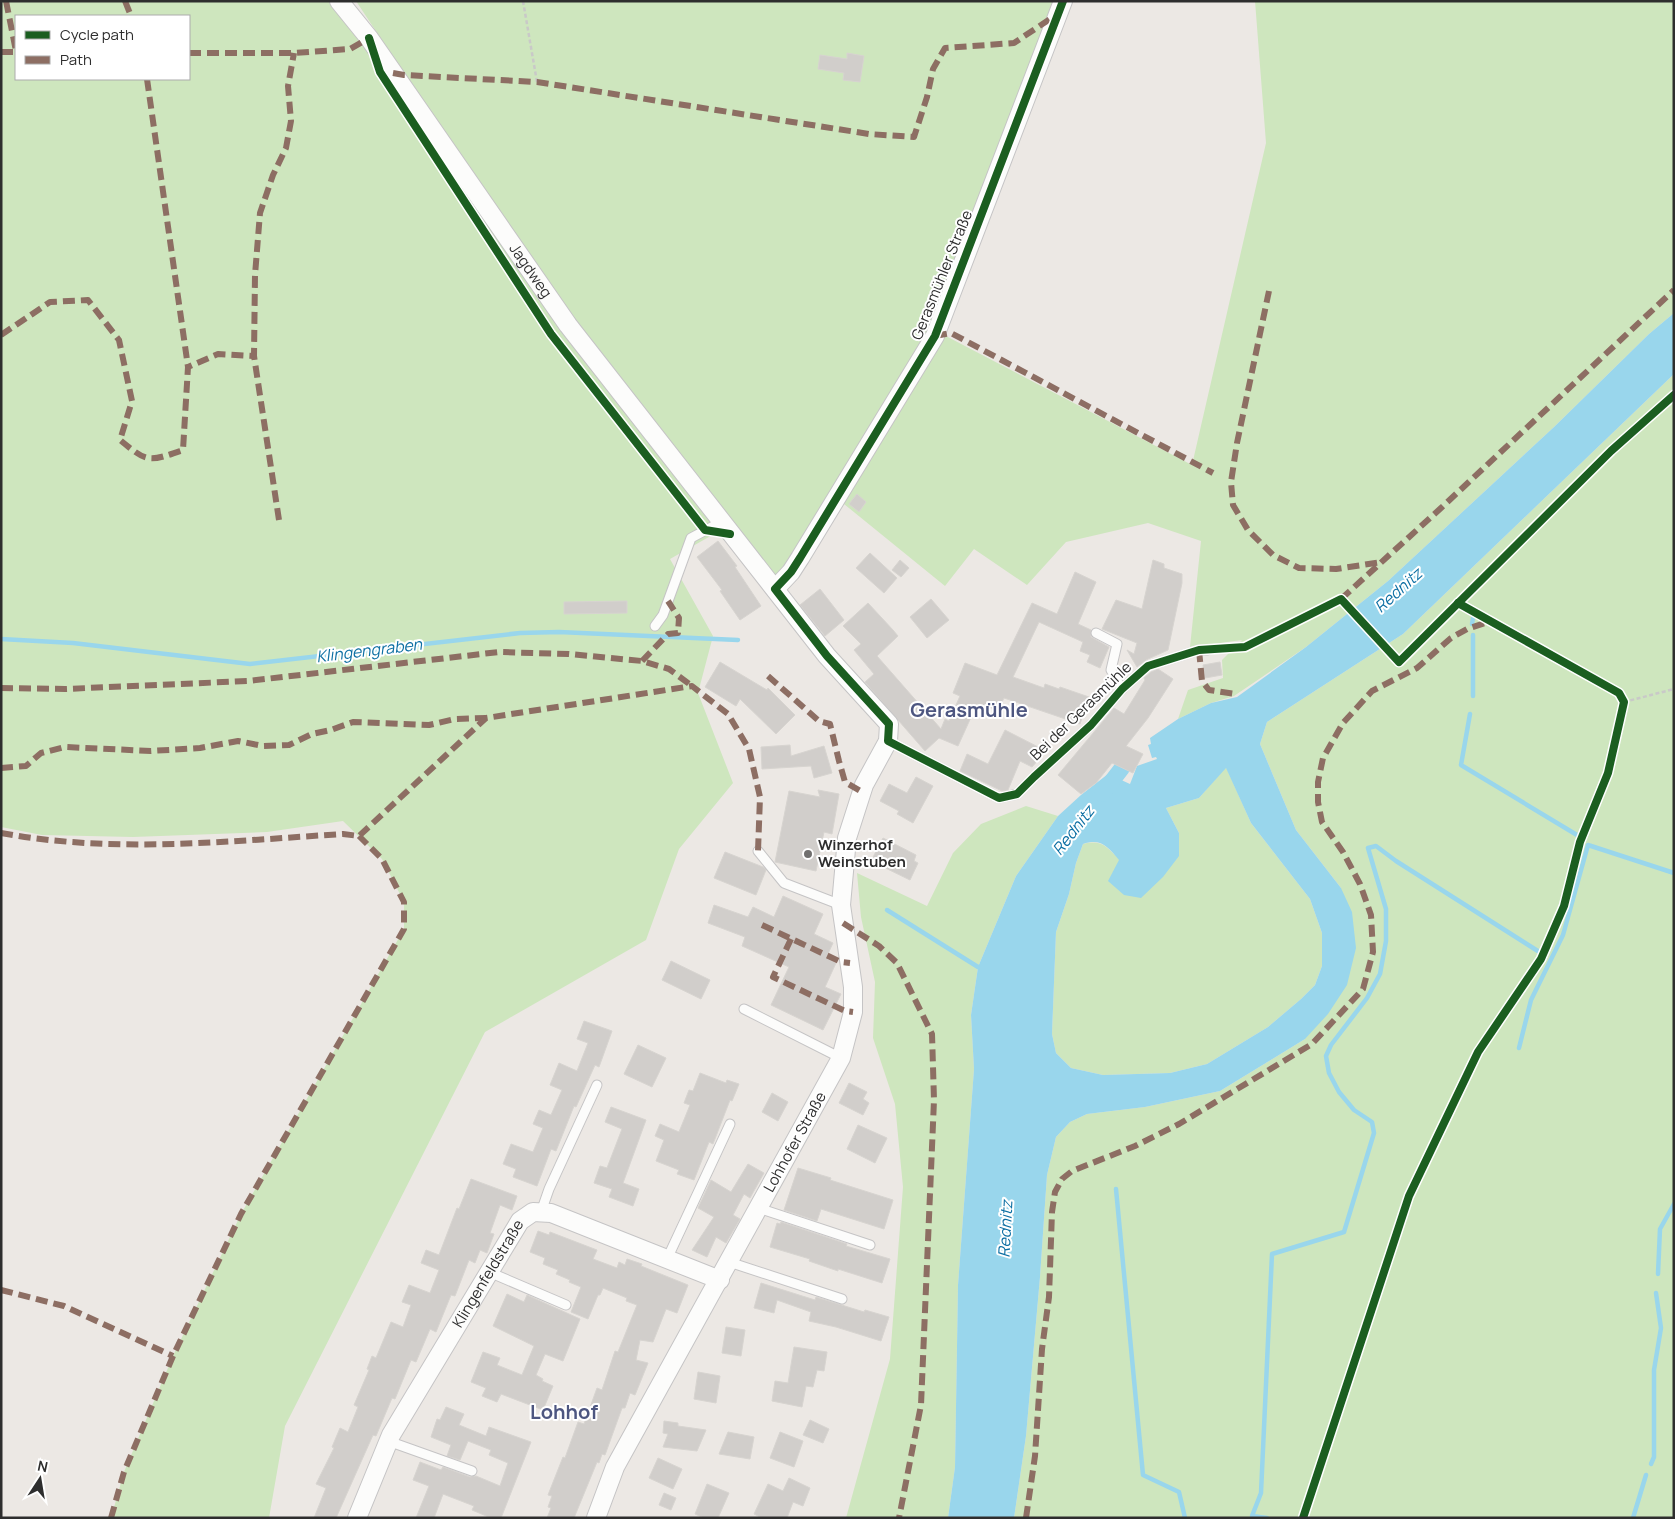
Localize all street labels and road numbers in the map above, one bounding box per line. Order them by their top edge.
street label: Gerasmühler Straße [906,207,977,343]
street label: Jagdweg [505,239,557,302]
street label: Bei der Gerasmühle [1025,656,1136,765]
street label: Lohhofer Straße [758,1088,831,1196]
street label: Klingenfeldstraße [447,1215,529,1331]

